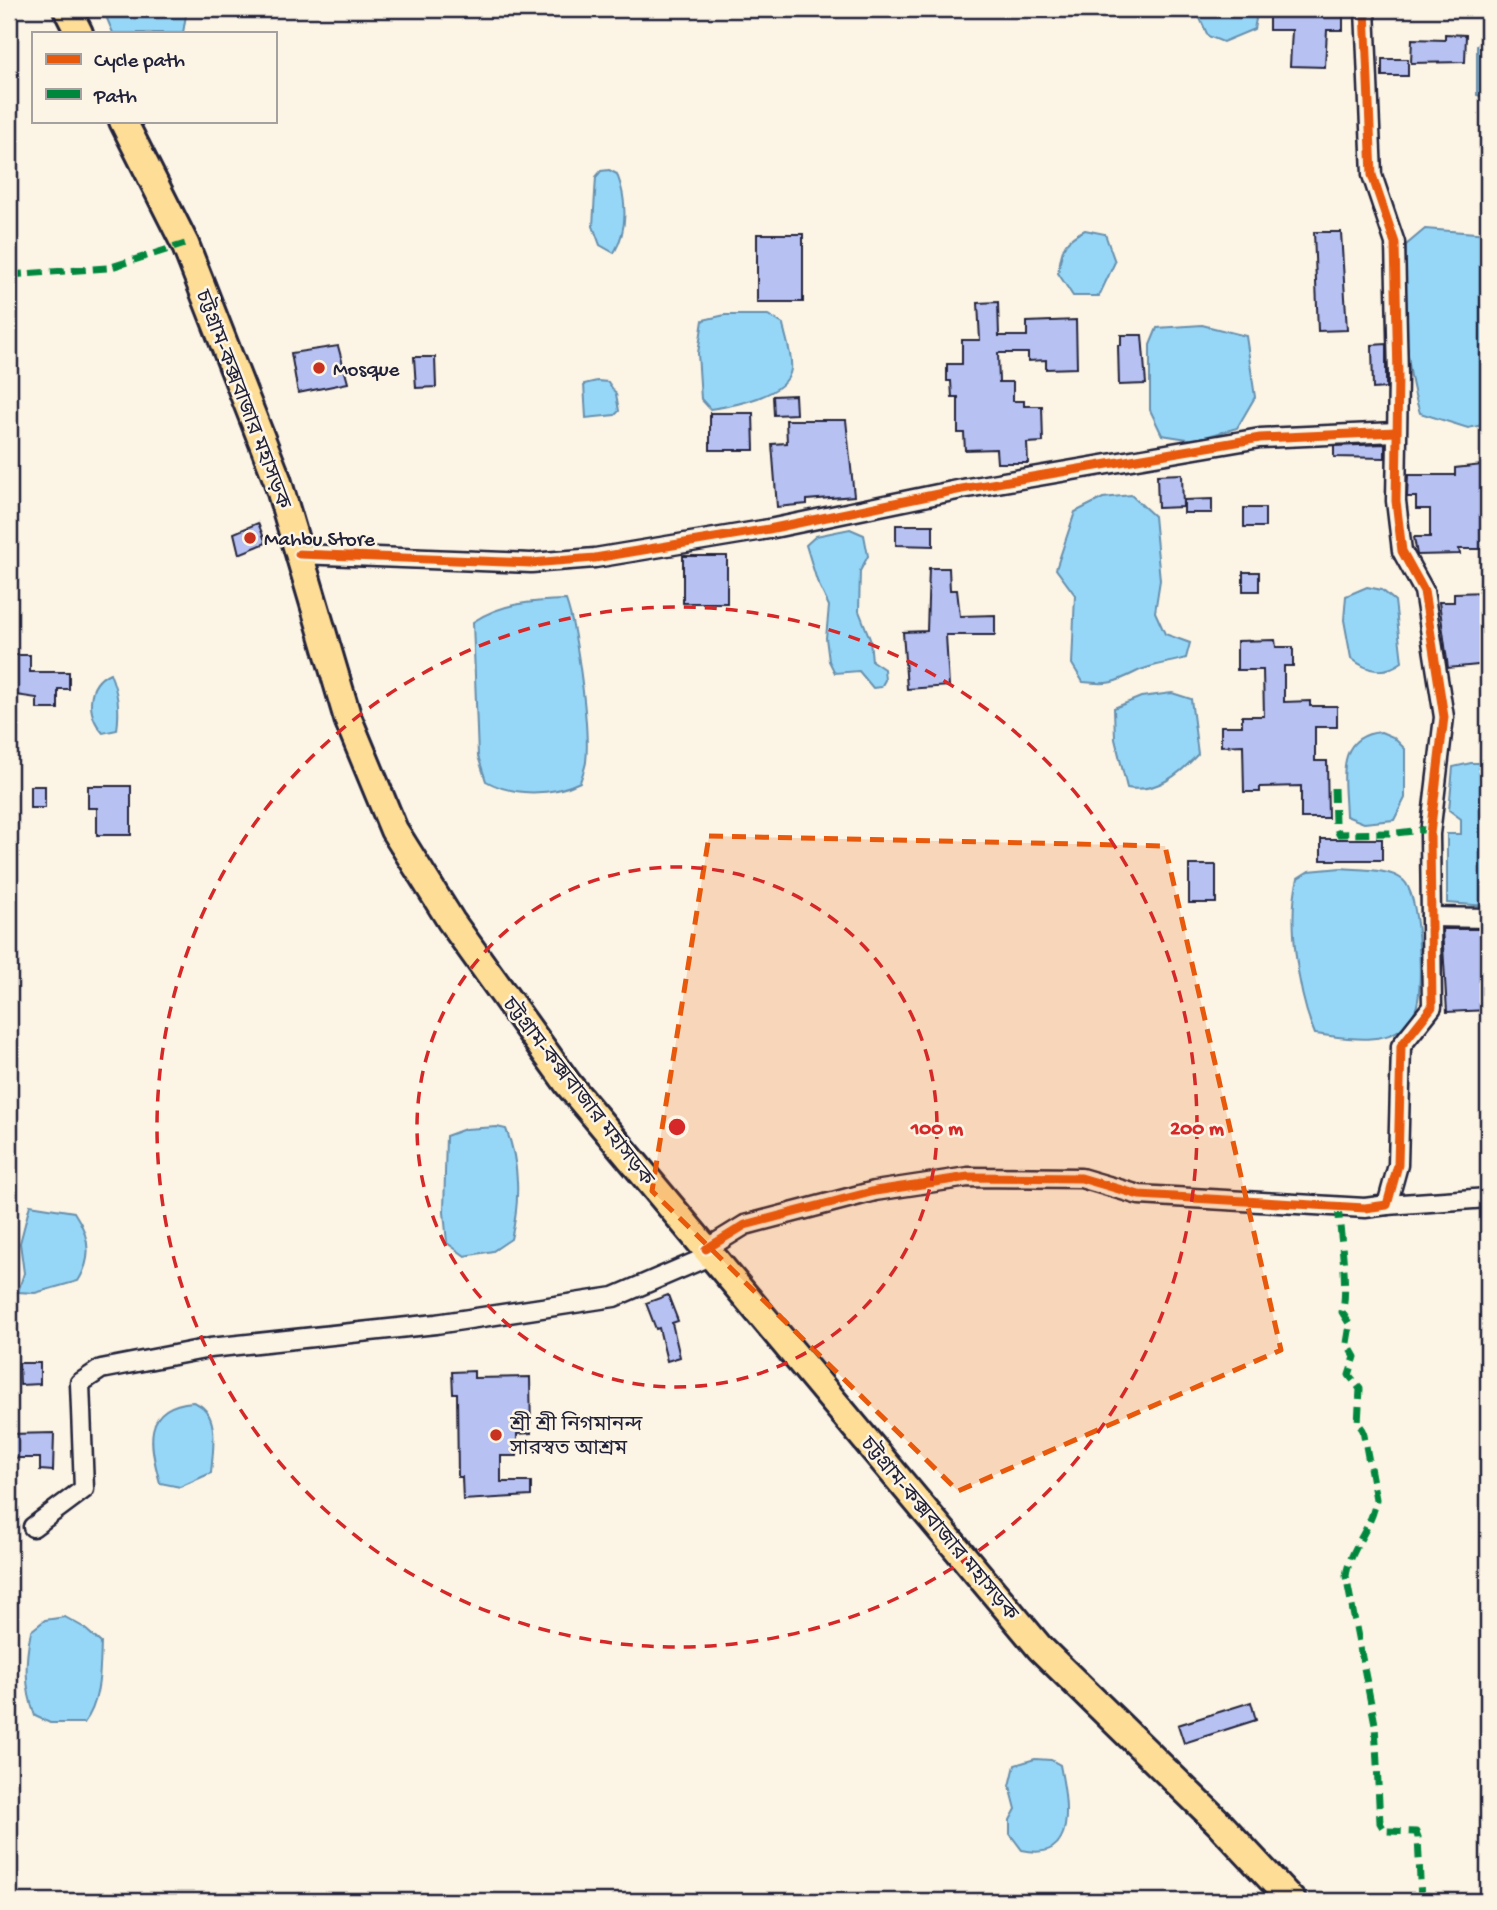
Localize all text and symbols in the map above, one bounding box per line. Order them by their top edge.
legend [32,32,276,122]
text: Cycle path [94,50,185,75]
text: Path [93,86,137,111]
street label: চট্টগ্রাম-কক্সবাজার মহাসড়ক [187,285,297,514]
place label: Mosque [333,359,401,384]
marker: Mosque [311,360,327,376]
place label: Mahbu Store [264,529,376,554]
marker: Mahbu Store [242,530,258,546]
street label: চট্টগ্রাম-কক্সবাজার মহাসড়ক [494,991,661,1193]
centre of rings [665,1115,689,1139]
text: 100 m [910,1118,963,1143]
text: 200 m [1170,1118,1224,1143]
place label: শ্রী শ্রী নিগমানন্দ সারস্বত আশ্রম [509,1411,643,1463]
marker: শ্রী শ্রী নিগমানন্দ সারস্বত আশ্রম [488,1427,504,1443]
street label: চট্টগ্রাম-কক্সবাজার মহাসড়ক [852,1431,1025,1628]

